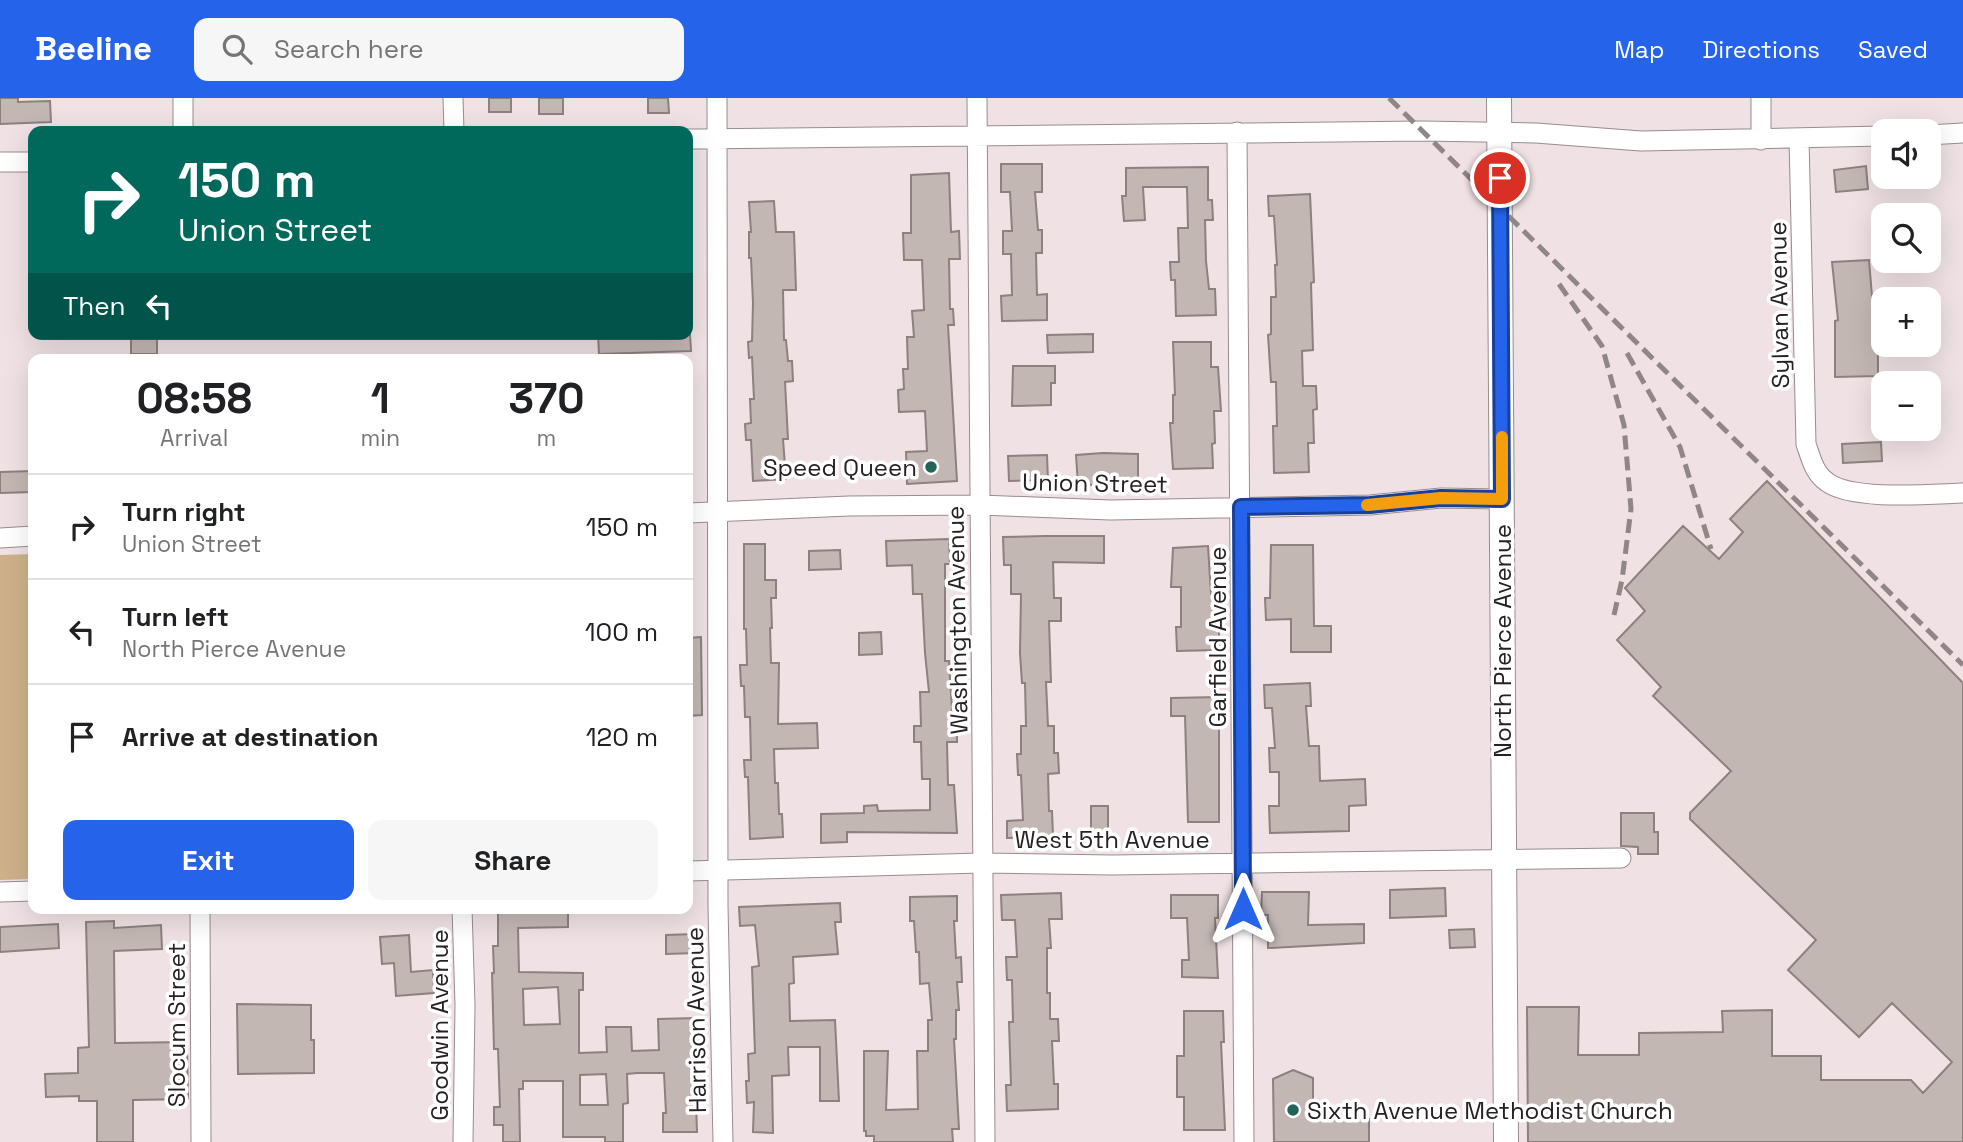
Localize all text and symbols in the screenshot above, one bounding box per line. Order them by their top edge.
search box [194,18,684,81]
text: Beeline [35,28,152,70]
icon: search [218,30,256,68]
text: Search here [274,32,424,66]
text: Map [1614,34,1664,65]
text: Directions [1702,34,1820,65]
text: Saved [1858,34,1928,65]
map controls [1871,119,1941,441]
button: sound [1871,119,1941,189]
pin [1470,148,1530,208]
text: 150 m [178,149,316,211]
icon: right [63,154,154,245]
icon: arrive [1481,159,1519,197]
button: search [1871,203,1941,273]
text: Union Street [178,210,372,250]
street label: Sylvan Avenue [1762,221,1796,389]
icon: left [140,287,178,325]
button: + [1871,287,1941,357]
text: Then [63,289,126,323]
button: − [1871,371,1941,441]
text: 08:58 [137,372,252,425]
text: 1 [371,372,390,425]
text: 370 [509,372,584,425]
text: Arrival [160,423,228,453]
text: min [360,423,400,453]
text: m [537,423,556,453]
place label: Speed Queen [763,452,917,483]
marker: Speed Queen [923,459,939,475]
street label: Union Street [1022,466,1168,500]
text: Turn right [122,495,246,529]
street label: Washington Avenue [940,505,974,735]
icon: right [63,508,101,546]
text: 150 m [586,510,658,544]
street label: North Pierce Avenue [1487,524,1518,758]
text: Union Street [122,529,262,559]
street label: Garfield Avenue [1202,547,1233,727]
text: Turn left [122,600,229,634]
icon: left [63,613,101,651]
text: 100 m [585,615,658,649]
text: North Pierce Avenue [122,634,346,664]
icon: arrive [63,718,101,756]
text: Arrive at destination [122,720,379,754]
text: 120 m [586,720,658,754]
button: Exit [63,820,354,900]
button: Share [368,820,658,900]
street label: West 5th Avenue [1014,824,1210,855]
position arrow [1206,872,1280,946]
street label: Harrison Avenue [679,927,713,1113]
street label: Goodwin Avenue [424,929,455,1121]
street label: Slocum Street [161,943,192,1107]
place label: Sixth Avenue Methodist Church [1307,1095,1673,1126]
marker: Sixth Avenue Methodist Church [1285,1102,1301,1118]

